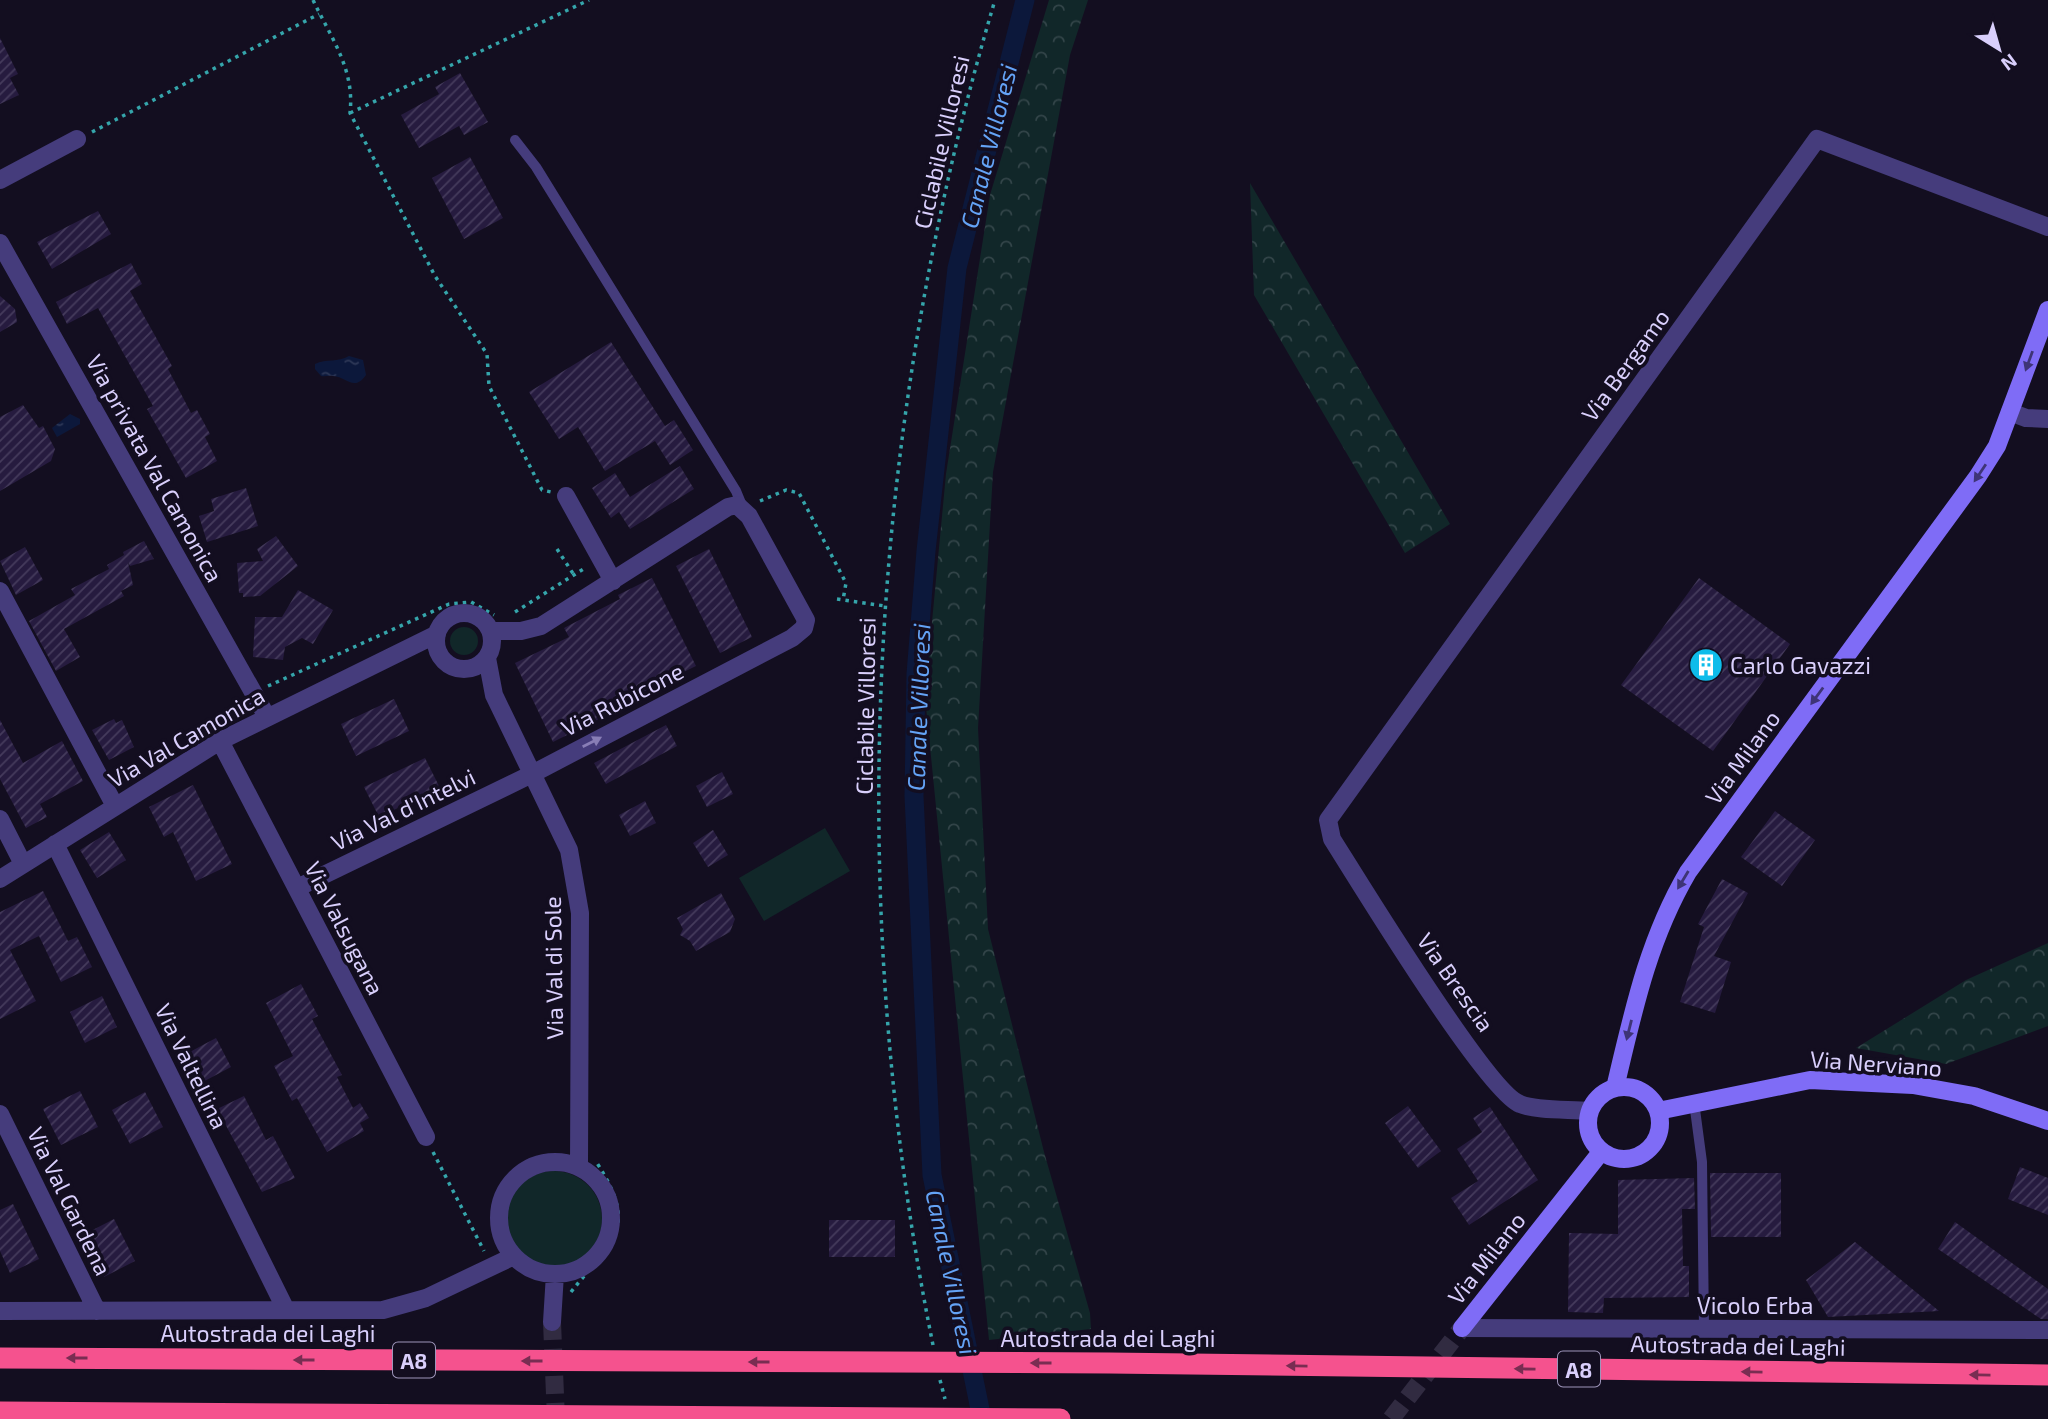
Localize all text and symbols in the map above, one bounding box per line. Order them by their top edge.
north arrow [1964,14,2034,84]
text: N [1997,50,2022,76]
street label: Ciclabile Villoresi [907,53,975,231]
water label: Canale Villoresi [954,61,1022,231]
street label: Via Bergamo [1575,303,1675,427]
street label: Via privata Val Camonica [81,349,229,587]
one-way arrow [2024,351,2035,372]
one-way arrow [1973,464,1987,482]
street label: Ciclabile Villoresi [849,617,881,795]
water label: Canale Villoresi [901,623,935,791]
building icon: Carlo Gavazzi [1687,646,1725,684]
place label: Carlo Gavazzi [1730,651,1871,679]
street label: Via Rubicone [556,656,688,742]
street label: Via Val Camonica [103,681,269,793]
one-way arrow [1810,687,1824,705]
street label: Via Milano [1699,705,1785,809]
one-way arrow [582,736,602,748]
street label: Via Val d'Intelvi [326,762,480,856]
street label: Via Valsugana [299,857,391,999]
one-way arrow [1677,871,1690,890]
street label: Via Val di Sole [538,896,568,1040]
street label: Via Brescia [1412,927,1500,1037]
street label: Via Valtellina [150,999,234,1133]
one-way arrow [1623,1019,1634,1041]
street label: Via Nerviano [1809,1044,1943,1082]
street label: Via Val Gardena [22,1122,118,1280]
water label: Canale Villoresi [920,1187,984,1357]
street label: Via Milano [1441,1206,1531,1310]
street label: Vicolo Erba [1697,1291,1813,1319]
street label: Autostrada dei Laghi [160,1319,376,1347]
street label: Autostrada dei Laghi [1000,1324,1216,1352]
street label: Autostrada dei Laghi [1630,1329,1846,1361]
road number: A8 [393,1342,435,1378]
road number: A8 [1558,1352,1600,1386]
one-way arrow [65,1353,87,1364]
one-way arrow [293,1354,315,1366]
one-way arrow [520,1355,542,1367]
one-way arrow [748,1356,770,1368]
one-way arrow [1030,1357,1052,1369]
one-way arrow [1286,1360,1308,1372]
one-way arrow [1514,1363,1536,1374]
one-way arrow [1741,1366,1763,1377]
one-way arrow [1969,1369,1991,1380]

